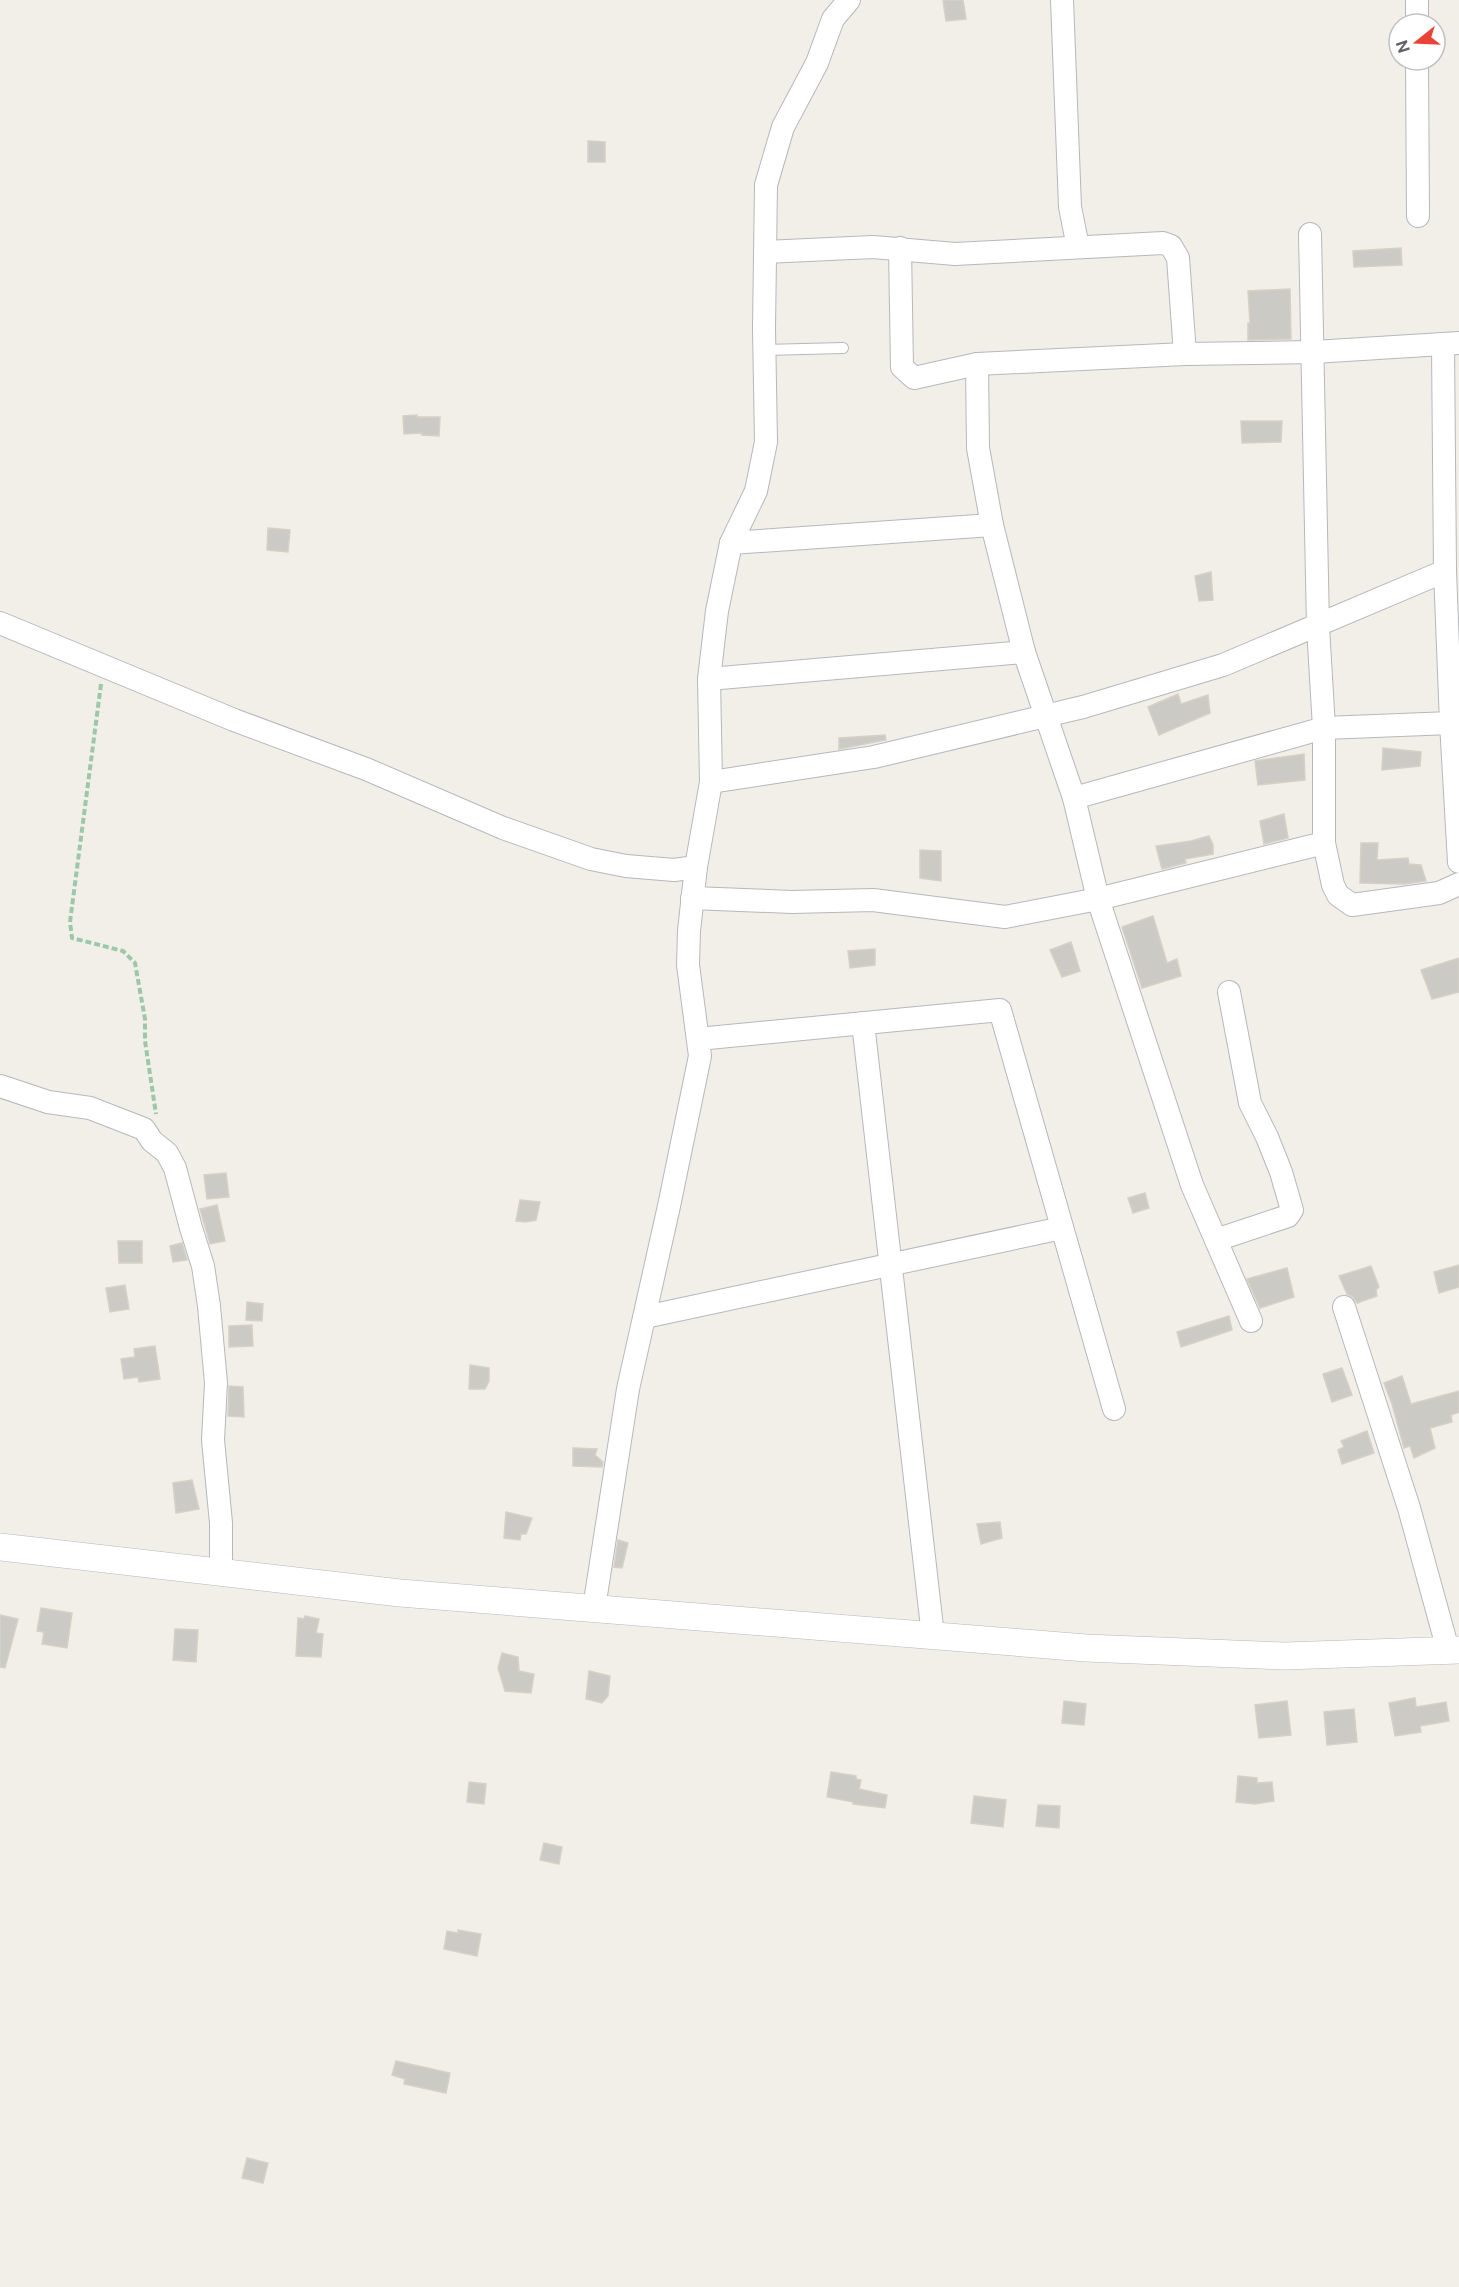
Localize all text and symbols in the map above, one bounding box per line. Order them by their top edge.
north arrow [1387,12,1447,72]
text: N [1392,38,1414,55]

